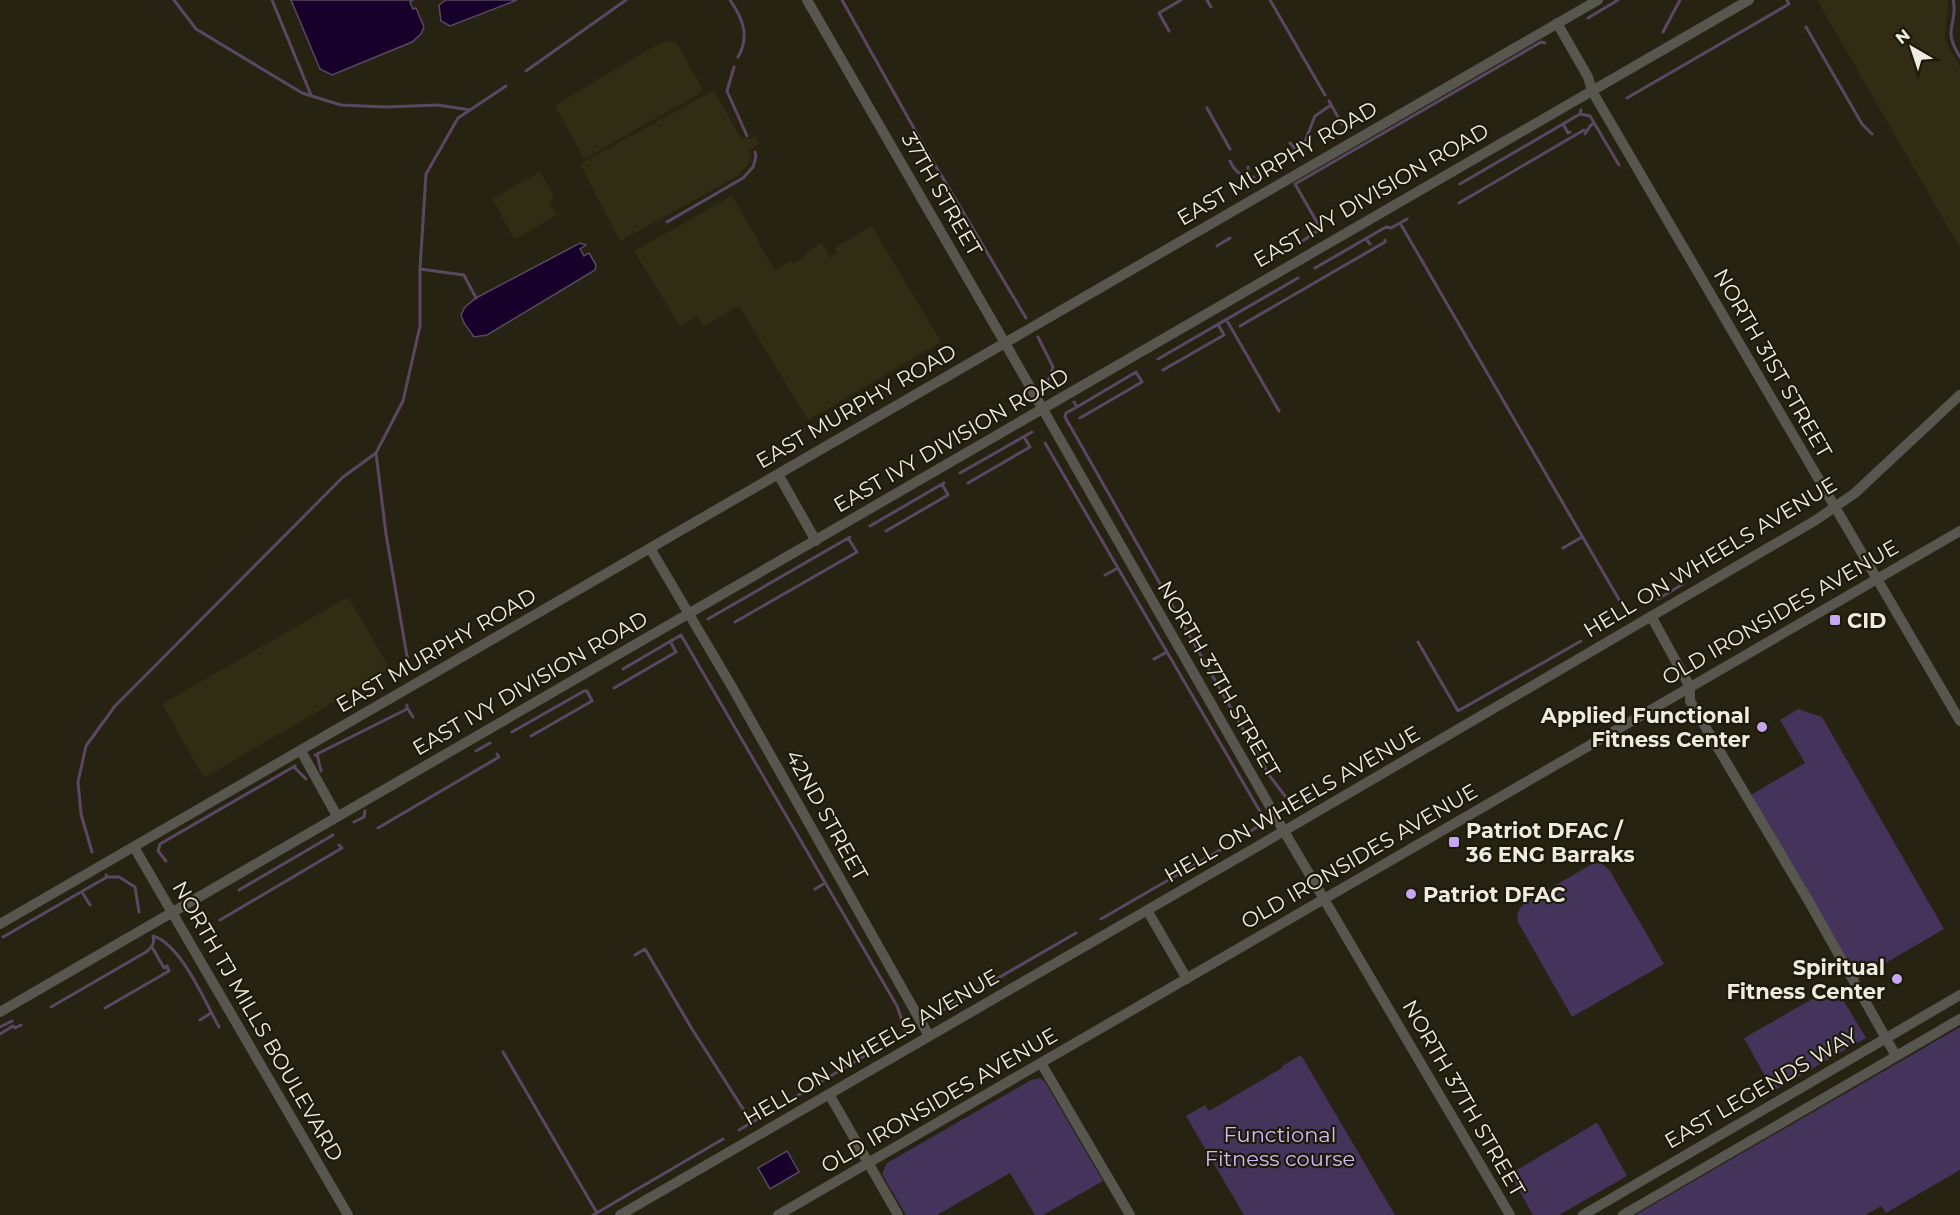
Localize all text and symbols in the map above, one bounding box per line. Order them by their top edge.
north arrow [1882,18,1942,78]
text: N [1892,25,1914,48]
street label: EAST MURPHY ROAD [1173,95,1381,231]
street label: EAST IVY DIVISION ROAD [1249,117,1493,273]
street label: 37TH STREET [897,128,987,260]
street label: NORTH 31ST STREET [1709,264,1837,462]
street label: EAST MURPHY ROAD [752,338,960,474]
street label: EAST IVY DIVISION ROAD [829,362,1073,518]
street label: HELL ON WHEELS AVENUE [1579,471,1841,643]
street label: OLD IRONSIDES AVENUE [1657,534,1903,690]
street label: NORTH 37TH STREET [1152,576,1286,782]
street label: EAST MURPHY ROAD [332,582,540,718]
street label: EAST IVY DIVISION ROAD [408,605,652,761]
place label: CID [1847,608,1886,633]
marker: CID [1828,613,1842,627]
place label: Applied Functional Fitness Center [1540,703,1750,752]
street label: HELL ON WHEELS AVENUE [1160,720,1424,888]
marker: Applied Functional Fitness Center [1755,720,1769,734]
street label: 42ND STREET [781,745,873,885]
street label: OLD IRONSIDES AVENUE [1236,778,1482,934]
place label: Patriot DFAC / 36 ENG Barraks [1465,818,1635,867]
marker: Patriot DFAC / 36 ENG Barraks [1447,835,1461,849]
street label: NORTH TJ MILLS BOULEVARD [167,876,349,1166]
place label: Patriot DFAC [1423,882,1566,907]
marker: Patriot DFAC [1404,887,1418,901]
place label: Spiritual Fitness Center [1726,955,1885,1004]
street label: HELL ON WHEELS AVENUE [739,963,1003,1131]
marker: Spiritual Fitness Center [1890,972,1904,986]
street label: NORTH 37TH STREET [1397,995,1531,1201]
street label: OLD IRONSIDES AVENUE [816,1022,1062,1178]
street label: EAST LEGENDS WAY [1660,1022,1863,1154]
park label: Functional Fitness course [1205,1122,1355,1171]

